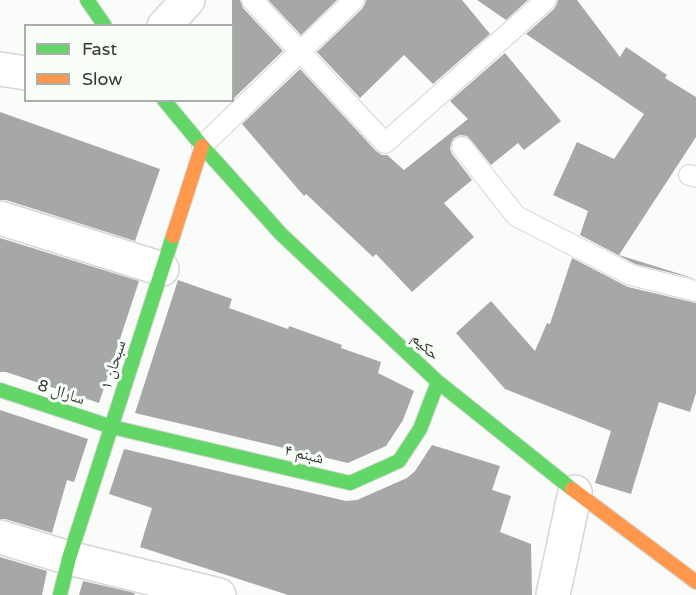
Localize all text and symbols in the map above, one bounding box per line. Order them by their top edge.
legend [24,24,234,102]
text: Fast [82,38,117,60]
text: Slow [82,68,123,90]
street label: حکیم [407,329,443,365]
street label: سبحان ۱ [97,338,131,392]
street label: سارال 8 [35,376,87,410]
street label: شبنم ۴ [283,441,325,469]

